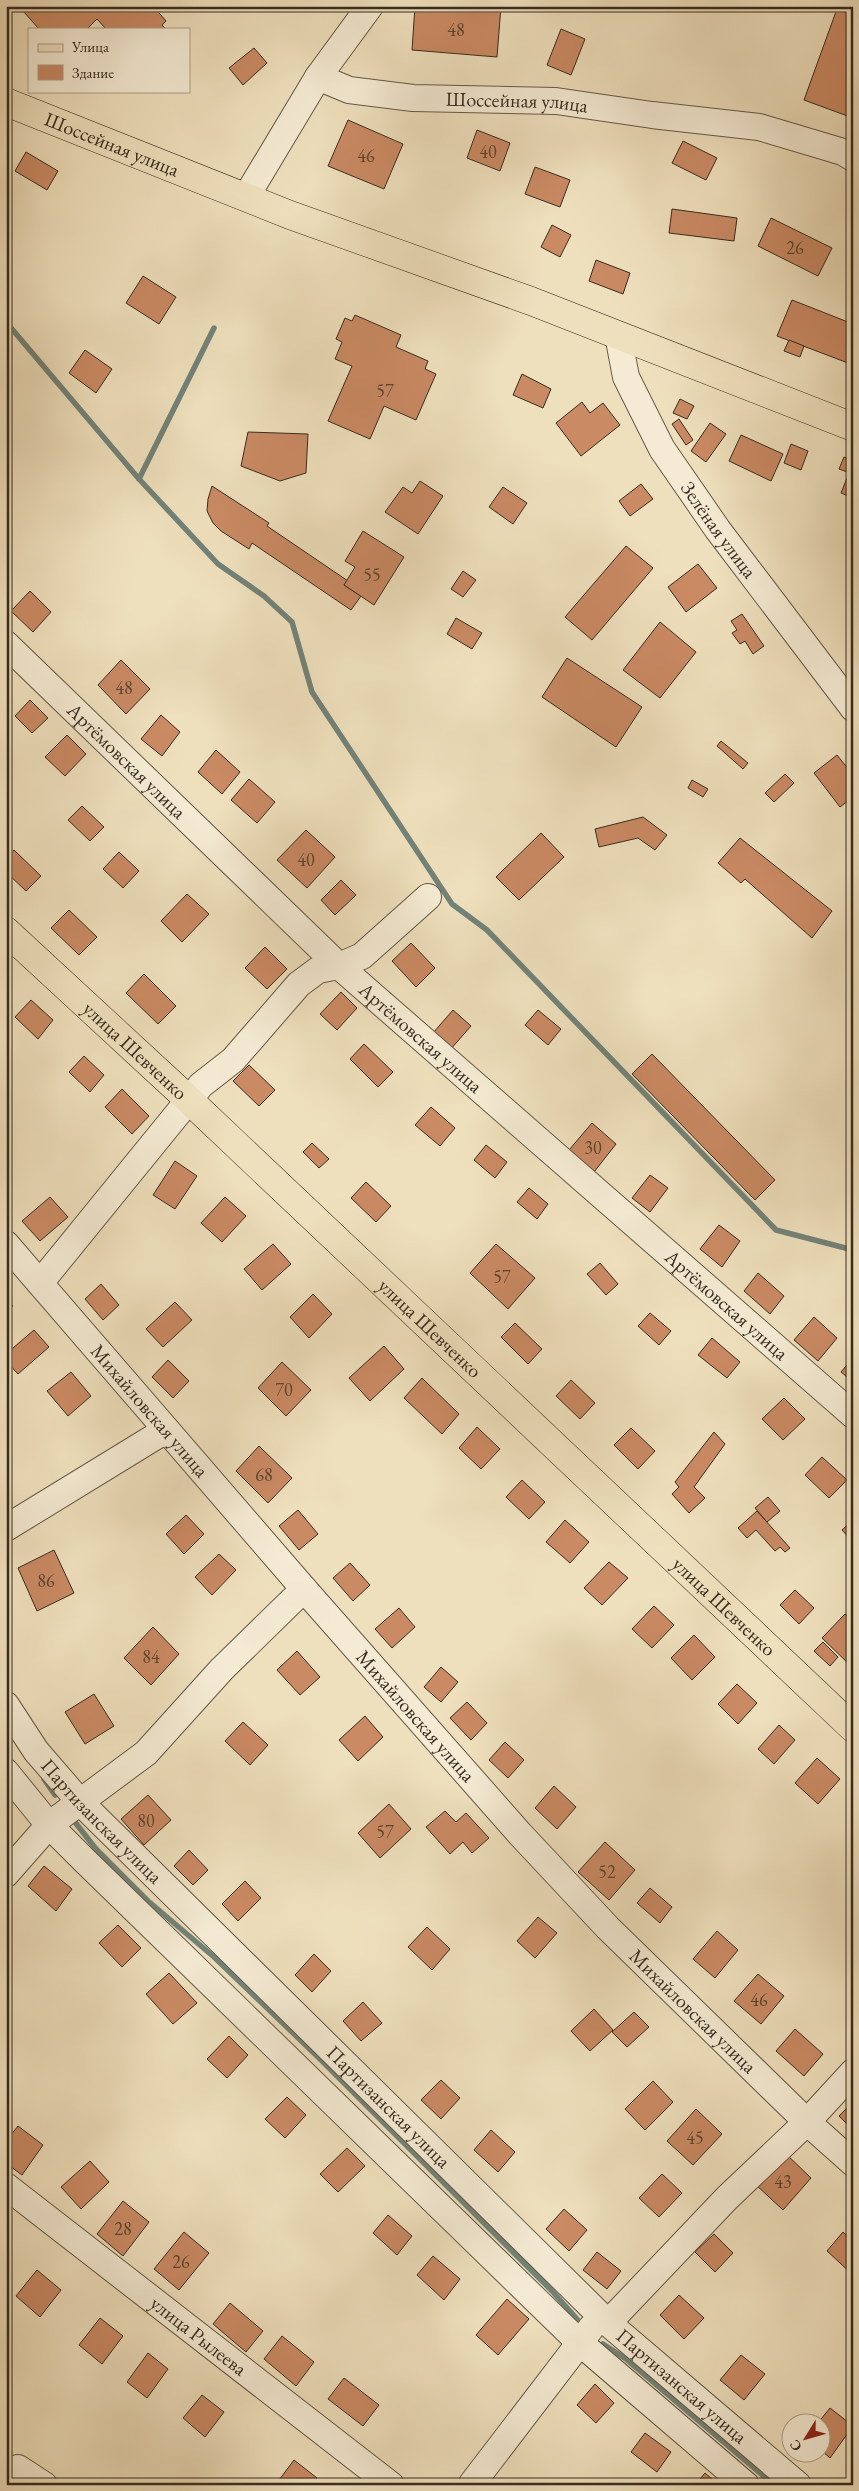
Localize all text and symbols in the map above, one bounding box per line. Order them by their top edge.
house number: 48 [447,18,465,41]
legend [28,28,190,92]
text: Улица [71,37,109,56]
text: Здание [72,63,114,82]
street label: Шоссейная улица [445,86,590,119]
street label: Шоссейная улица [41,106,183,183]
house number: 40 [479,140,497,163]
house number: 46 [357,144,375,167]
house number: 26 [786,236,804,259]
house number: 57 [376,379,394,402]
street label: Зелёная улица [675,476,763,583]
house number: 55 [363,563,381,586]
house number: 48 [115,676,133,699]
street label: Артёмовская улица [61,697,192,824]
house number: 40 [297,848,315,871]
street label: Артёмовская улица [353,976,488,1099]
street label: улица Шевченко [77,995,193,1105]
house number: 30 [584,1136,602,1159]
street label: Артёмовская улица [659,1243,794,1366]
house number: 57 [493,1265,511,1288]
street label: улица Шевченко [373,1273,488,1384]
street label: Михайловская улица [85,1338,215,1483]
house number: 70 [275,1378,293,1401]
house number: 68 [255,1463,273,1486]
street label: улица Шевченко [667,1551,782,1662]
house number: 86 [37,1569,55,1592]
street label: Михайловская улица [350,1644,481,1788]
house number: 84 [142,1645,160,1668]
street label: Партизанская улица [35,1753,168,1889]
house number: 80 [137,1809,155,1832]
house number: 57 [376,1820,394,1843]
house number: 52 [598,1860,616,1883]
street label: Михайловская улица [624,1943,762,2079]
house number: 46 [750,1988,768,2011]
street label: Партизанская улица [321,2040,456,2174]
house number: 45 [686,2126,704,2149]
house number: 43 [774,2170,792,2193]
house number: 28 [114,2217,132,2240]
house number: 26 [172,2250,190,2273]
street label: улица Рылеева [145,2290,252,2381]
street label: Партизанская улица [611,2323,753,2449]
north arrow [782,2414,832,2464]
text: С [785,2436,806,2455]

